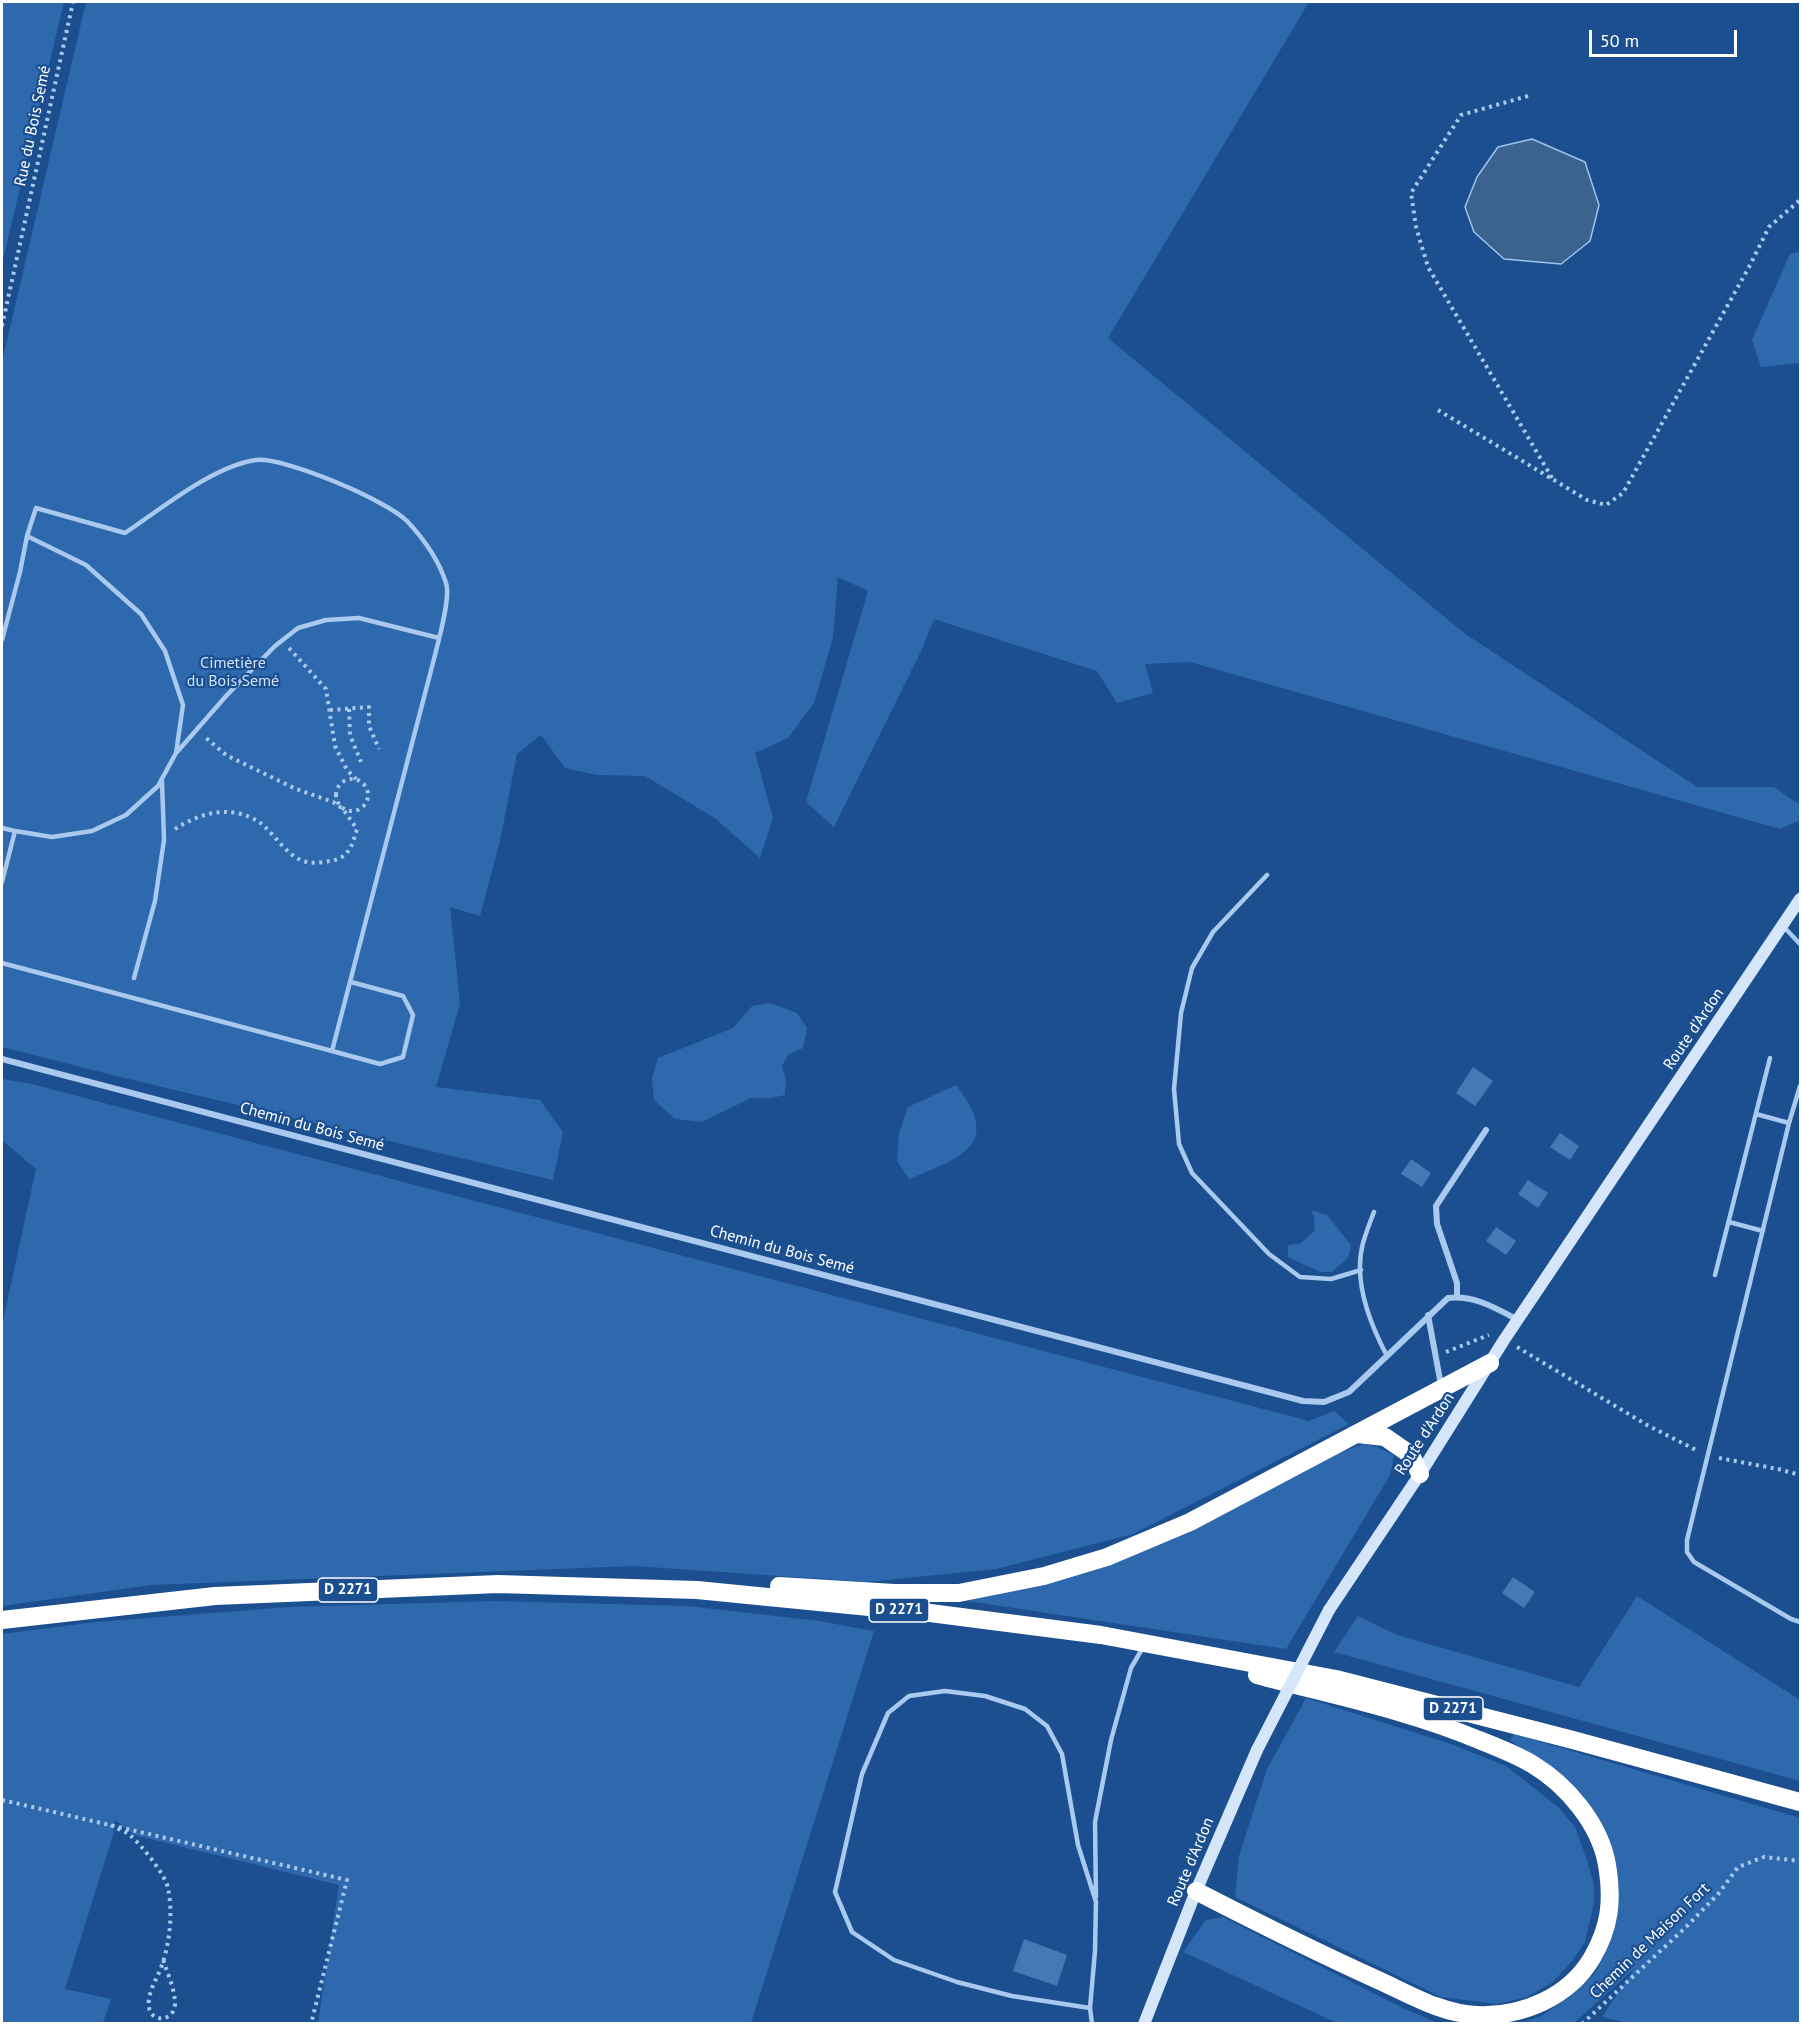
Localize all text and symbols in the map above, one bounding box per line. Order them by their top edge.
scale bar [1592,18,1740,56]
text: 50 m [1600,29,1639,52]
street label: Rue du Bois Semé [11,64,55,188]
park label: Cimetière du Bois Semé [187,653,279,691]
street label: Route d'Ardon [1660,984,1728,1074]
street label: Chemin du Bois Semé [238,1098,386,1156]
street label: Chemin du Bois Semé [708,1221,856,1279]
street label: Route d'Ardon [1391,1389,1459,1479]
road number: D 2271 [318,1578,378,1602]
road number: D 2271 [869,1598,929,1622]
road number: D 2271 [1423,1697,1483,1721]
street label: Route d'Ardon [1164,1815,1218,1909]
street label: Chemin de Maison Fort [1586,1879,1714,2003]

